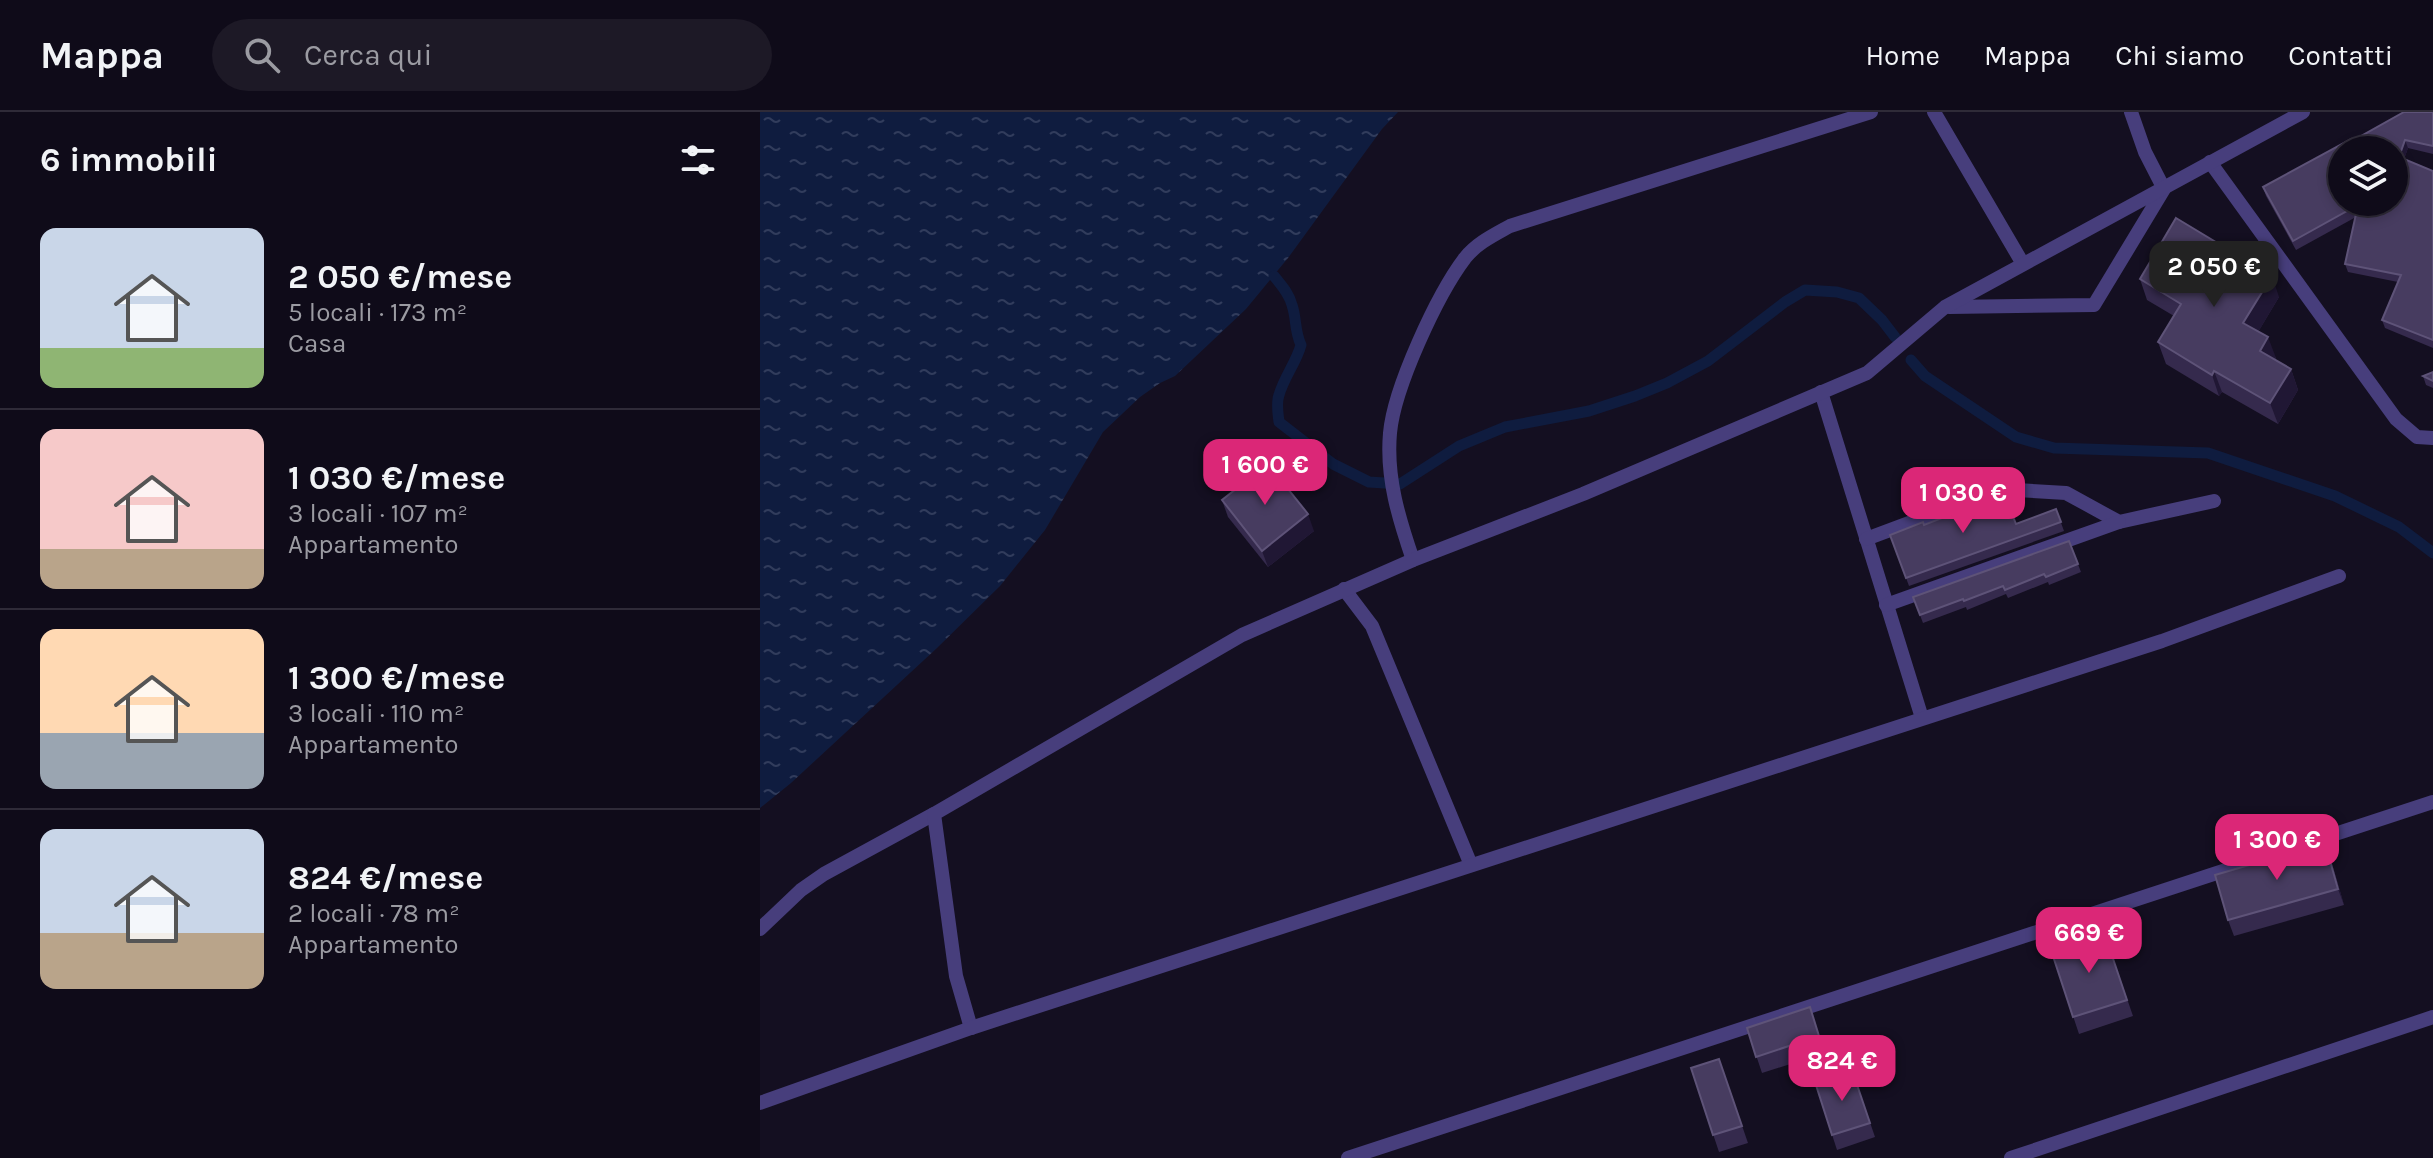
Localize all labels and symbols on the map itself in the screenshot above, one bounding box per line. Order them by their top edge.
pin: 2 050 € [2140,241,2288,309]
pin: 1 600 € [1191,439,1339,507]
pin: 1 030 € [1889,467,2037,535]
pin: 1 300 € [2203,814,2351,882]
pin: 669 € [2033,907,2145,975]
pin: 824 € [1786,1035,1898,1103]

